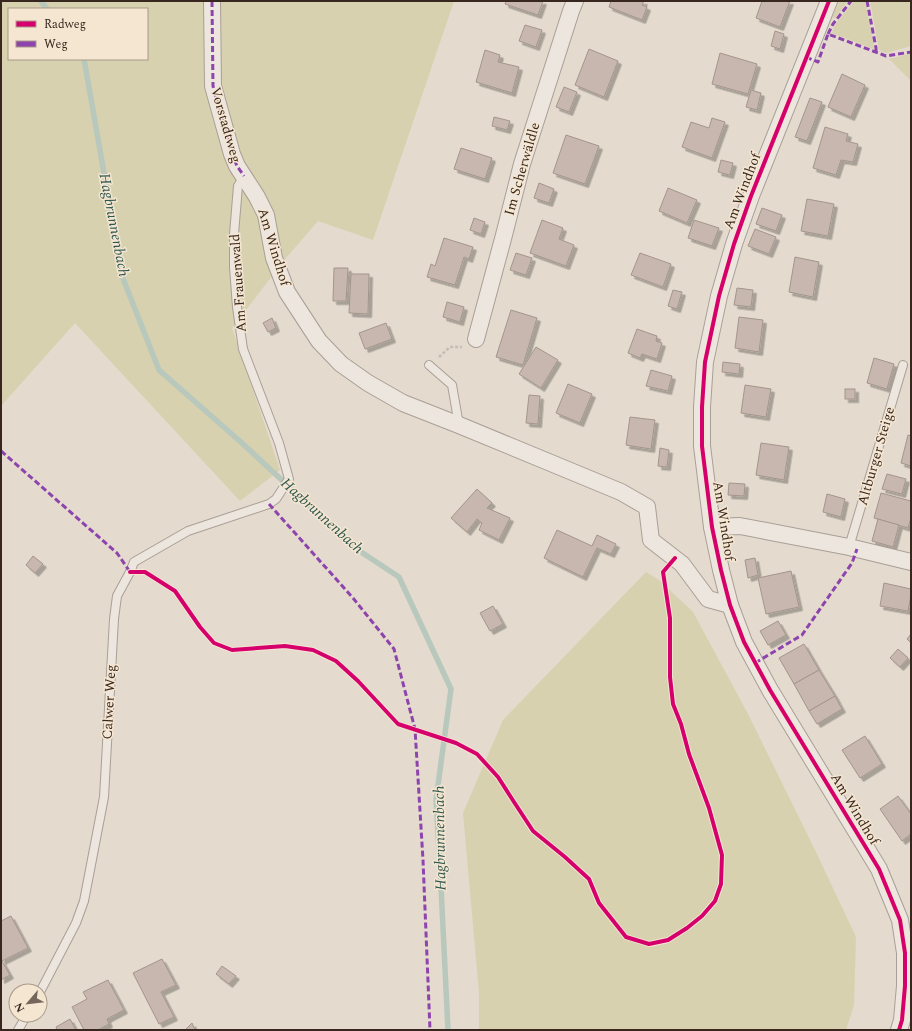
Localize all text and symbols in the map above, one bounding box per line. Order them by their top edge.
legend [8,8,148,60]
text: Radweg [44,15,86,34]
text: Weg [44,35,68,54]
street label: Vorstadtweg [205,85,247,165]
street label: Im Scherwäldle [499,120,545,218]
street label: Am Windhof [718,149,767,232]
water label: Hagbrunnenbach [93,171,135,279]
street label: Am Windhof [252,205,296,290]
street label: Am Frauenwald [224,233,252,333]
street label: Altburger Steige [852,404,900,508]
water label: Hagbrunnenbach [275,472,369,560]
street label: Am Windhof [707,480,741,564]
street label: Calwer Weg [97,664,121,740]
street label: Am Windhof [825,769,885,850]
water label: Hagbrunnenbach [428,785,452,891]
north arrow [8,983,48,1023]
text: N [10,999,29,1015]

